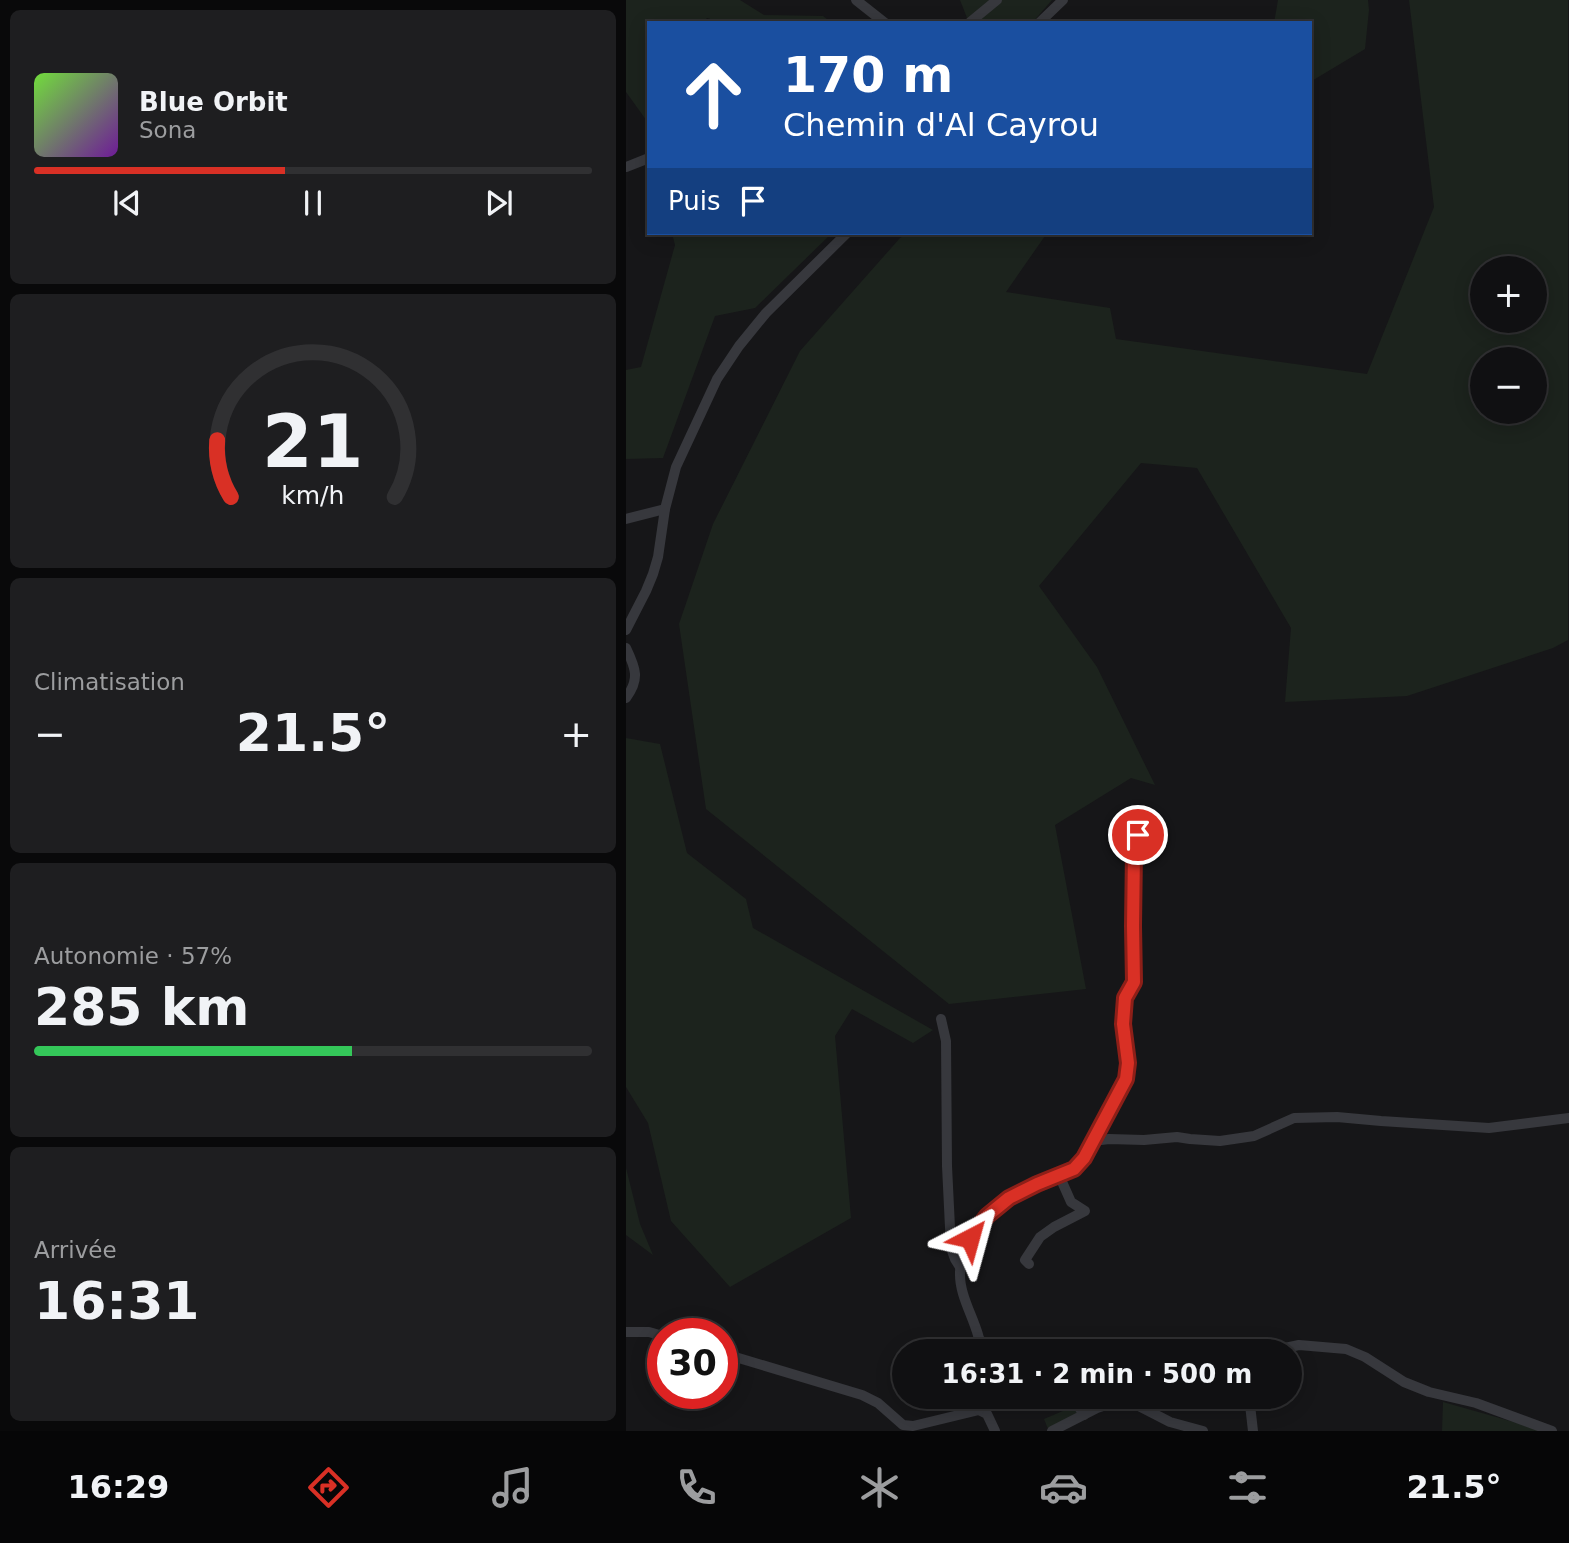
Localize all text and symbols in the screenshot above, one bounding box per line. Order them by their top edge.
text: 170 m [783,47,953,104]
icon: ahead [668,49,759,140]
text: Blue Orbit [139,87,288,117]
text: Chemin d'Al Cayrou [783,106,1099,144]
text: Sona [139,117,196,143]
icon: arrive [734,182,772,220]
icon: previous [108,184,146,222]
icon: pause [294,184,332,222]
icon: next [480,184,518,222]
text: Puis [668,186,720,216]
map controls [1470,256,1547,424]
button: + [1470,256,1547,333]
button: − [1470,347,1547,424]
text: 21 [262,400,364,485]
text: km/h [281,481,345,510]
text: Climatisation [34,669,185,695]
text: 21.5° [236,703,390,763]
text: − [34,712,66,756]
text: + [560,712,592,756]
pin [1108,805,1168,865]
icon: arrive [1119,816,1157,854]
text: Autonomie · 57% [34,943,232,969]
text: 285 km [34,977,249,1037]
position arrow [933,1201,1007,1275]
text: Arrivée [34,1237,117,1263]
text: 16:31 [34,1271,200,1331]
speed limit sign: 30 [647,1318,738,1409]
text: 16:31 · 2 min · 500 m [942,1359,1252,1389]
icon: directions [304,1463,353,1512]
icon: music [488,1463,537,1512]
icon: phone [672,1463,721,1512]
icon: climate [855,1463,904,1512]
icon: car [1039,1463,1088,1512]
icon: filters [1223,1463,1272,1512]
text: 16:29 [67,1468,169,1506]
text: 21.5° [1407,1468,1502,1506]

